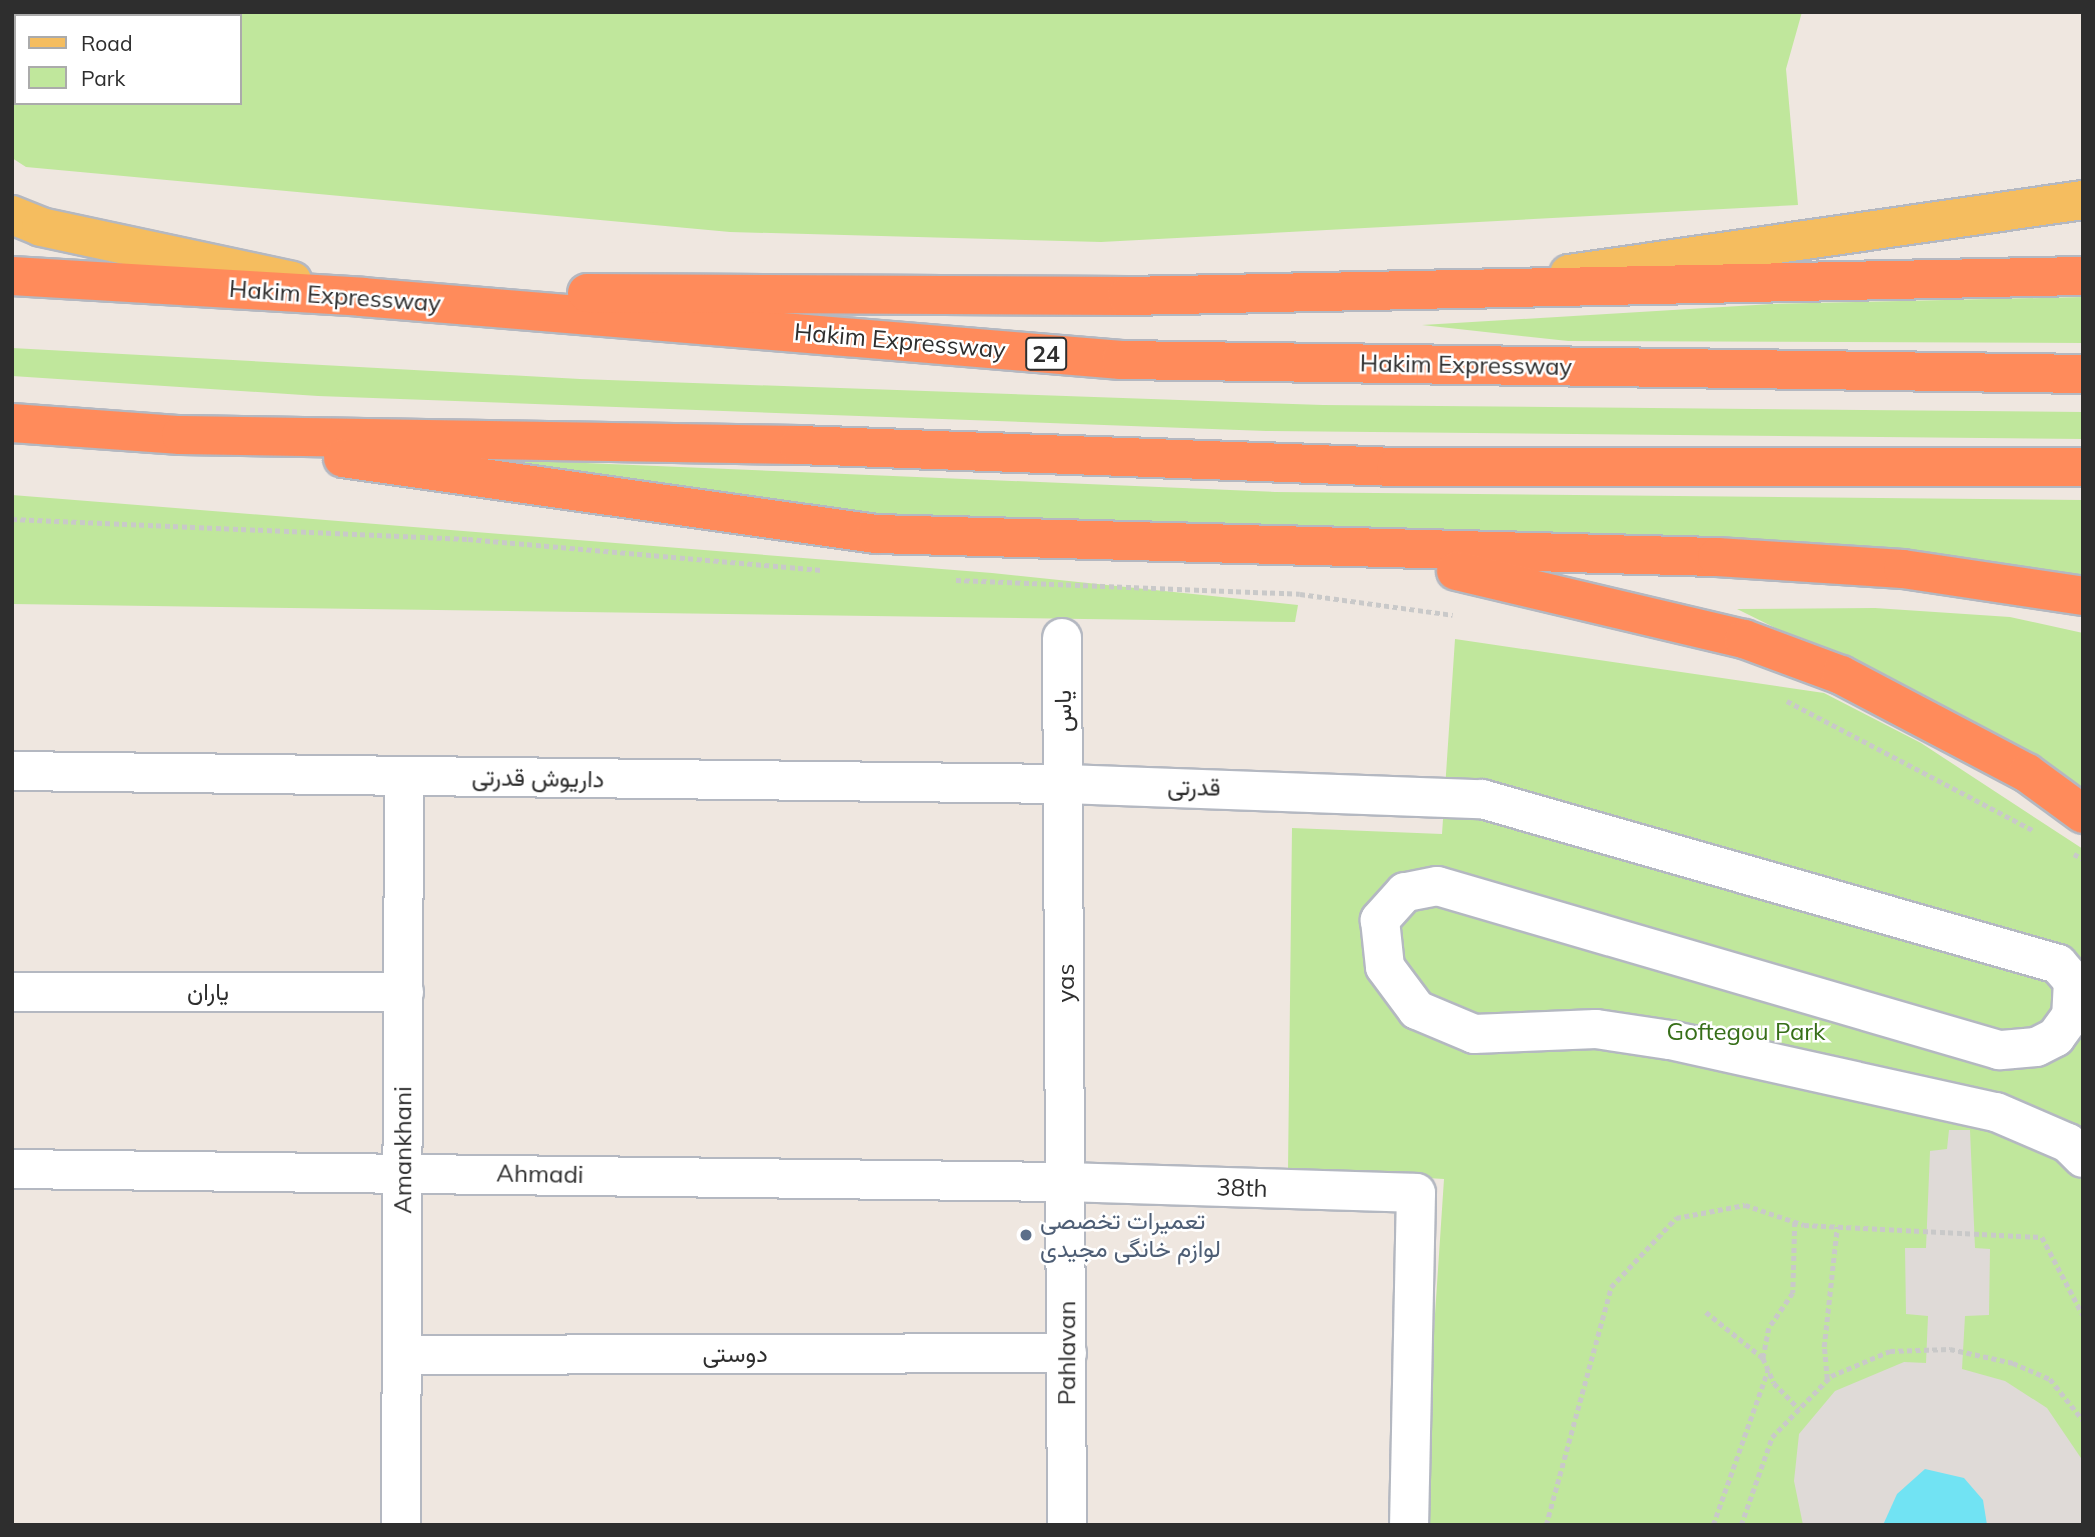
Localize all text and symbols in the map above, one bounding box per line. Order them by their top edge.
legend [14,14,242,105]
text: Road [81,30,132,56]
text: Park [81,65,125,91]
street label: Hakim Expressway [228,274,442,318]
street label: Hakim Expressway [793,317,1007,365]
road number: 24 [1025,334,1067,374]
street label: Hakim Expressway [1360,349,1572,381]
street label: یاس [1048,690,1078,732]
street label: داریوش قدرتی [471,762,605,794]
street label: قدرتی [1167,772,1221,802]
street label: yas [1052,964,1080,1002]
street label: یاران [187,978,229,1006]
park label: Goftegou Park [1667,1018,1825,1046]
street label: Amankhani [389,1086,417,1214]
street label: Ahmadi [496,1159,584,1189]
street label: 38th [1216,1173,1268,1203]
place label: تعمیرات تخصصی لوازم خانگی مجیدی [1040,1207,1221,1263]
marker: تعمیرات تخصصی لوازم خانگی مجیدی [1018,1227,1034,1243]
street label: Pahlavan [1053,1301,1081,1405]
street label: دوستی [702,1340,768,1368]

